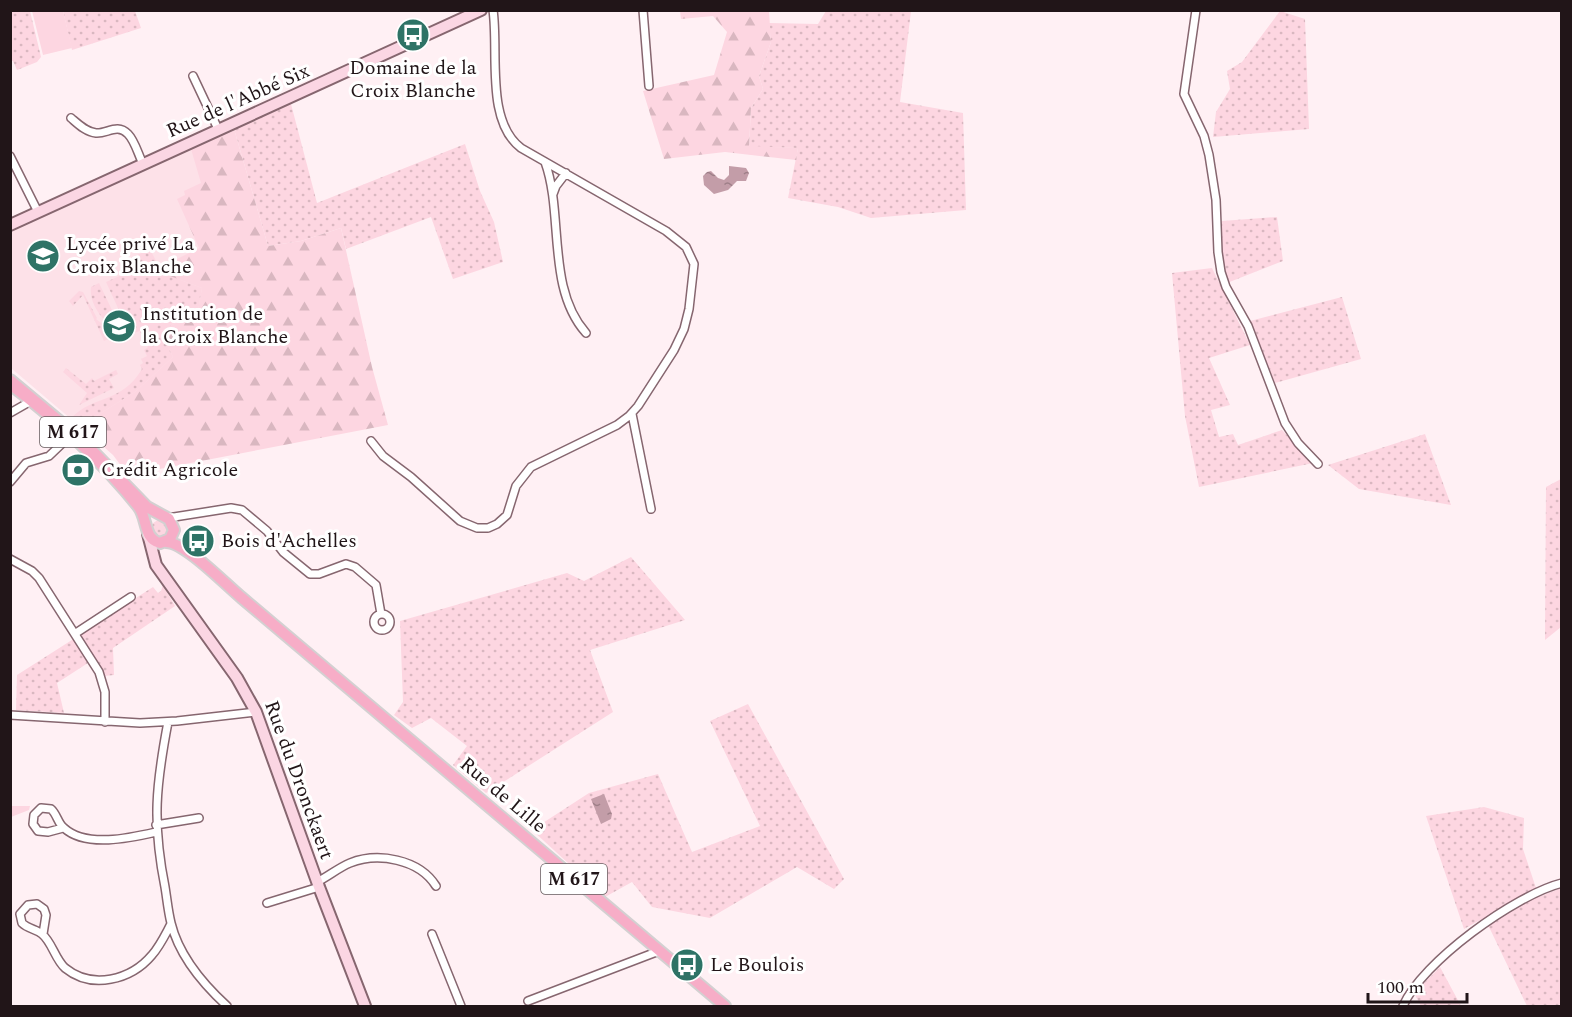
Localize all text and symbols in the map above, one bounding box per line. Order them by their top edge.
bus stop icon: Domaine de la Croix Blanche [395,17,431,53]
place label: Domaine de la Croix Blanche [349,53,477,106]
street label: Rue de l'Abbé Six [161,56,315,146]
place label: Lycée privé La Croix Blanche [66,229,194,282]
school or university icon: Lycée privé La Croix Blanche [25,238,61,274]
place label: Institution de la Croix Blanche [142,299,288,352]
school or university icon: Institution de la Croix Blanche [101,308,137,344]
road number: M 617 [40,417,106,447]
bank icon: Crédit Agricole [60,452,96,488]
place label: Crédit Agricole [101,455,238,485]
bus stop icon: Bois d'Achelles [180,523,216,559]
place label: Bois d'Achelles [221,526,357,556]
street label: Rue du Dronckaert [256,696,342,864]
street label: Rue de Lille [453,750,553,840]
road number: M 617 [541,864,607,894]
bus stop icon: Le Boulois [669,947,705,983]
place label: Le Boulois [710,950,804,980]
scale bar [1368,966,1467,1004]
text: 100 m [1377,974,1424,1001]

